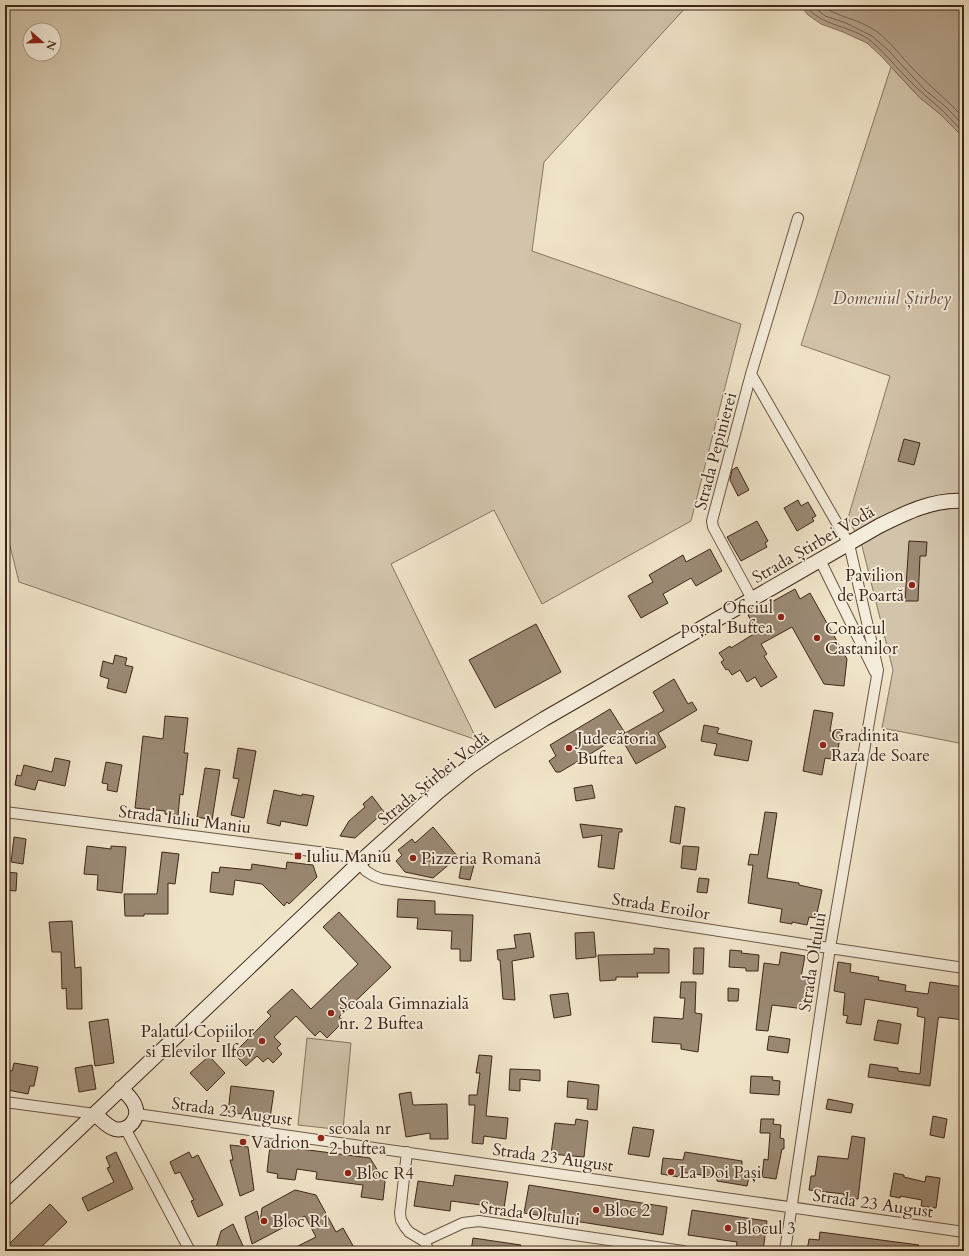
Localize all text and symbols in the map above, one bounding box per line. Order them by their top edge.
north arrow [22,22,62,62]
text: N [42,38,60,53]
park label: Domeniul Știrbey [833,287,952,310]
street label: Strada Pepinierei [689,390,742,512]
street label: Strada Știrbei Vodă [748,500,879,589]
place label: Pavilion de Poartă [837,564,905,607]
marker: Pavilion de Poartă [907,580,917,590]
place label: Oficiul poștal Buftea [681,596,774,639]
marker: Oficiul poștal Buftea [776,612,786,622]
place label: Conacul Castanilor [825,617,899,660]
marker: Conacul Castanilor [812,633,822,643]
place label: Gradinita Raza de Soare [831,724,930,767]
street label: Strada Știrbei Vodă [373,726,495,831]
place label: Judecătoria Buftea [574,727,657,770]
marker: Gradinita Raza de Soare [818,740,828,750]
marker: Judecătoria Buftea [564,743,574,753]
street label: Strada Iuliu Maniu [117,800,253,839]
place label: Iuliu Maniu [306,845,391,868]
place label: Pizzeria Romană [421,847,542,870]
marker: Iuliu Maniu [293,851,303,861]
marker: Pizzeria Romană [408,853,418,863]
street label: Strada Eroilor [610,887,712,926]
street label: Strada Oltului [793,910,832,1014]
place label: Școala Gimnazială nr. 2 Buftea [339,992,470,1035]
marker: Școala Gimnazială nr. 2 Buftea [326,1008,336,1018]
place label: Palatul Copiilor si Elevilor Ilfov [141,1020,255,1063]
marker: Palatul Copiilor si Elevilor Ilfov [257,1036,267,1046]
street label: Strada 23 August [170,1092,294,1131]
place label: scoala nr 2 buftea [329,1117,392,1160]
place label: Vadrion [251,1131,310,1154]
marker: scoala nr 2 buftea [316,1133,326,1143]
marker: Vadrion [238,1137,248,1147]
street label: Strada 23 August [491,1138,615,1177]
place label: La Doi Pași [679,1161,762,1184]
place label: Bloc R4 [356,1162,414,1185]
marker: La Doi Pași [666,1167,676,1177]
marker: Bloc R4 [343,1168,353,1178]
street label: Strada 23 August [811,1184,935,1223]
street label: Strada Oltului [479,1196,581,1231]
place label: Bloc 2 [604,1199,650,1222]
marker: Bloc 2 [591,1205,601,1215]
place label: Bloc R1 [272,1210,330,1233]
marker: Bloc R1 [259,1216,269,1226]
place label: Blocul 3 [736,1217,796,1240]
marker: Blocul 3 [723,1223,733,1233]

